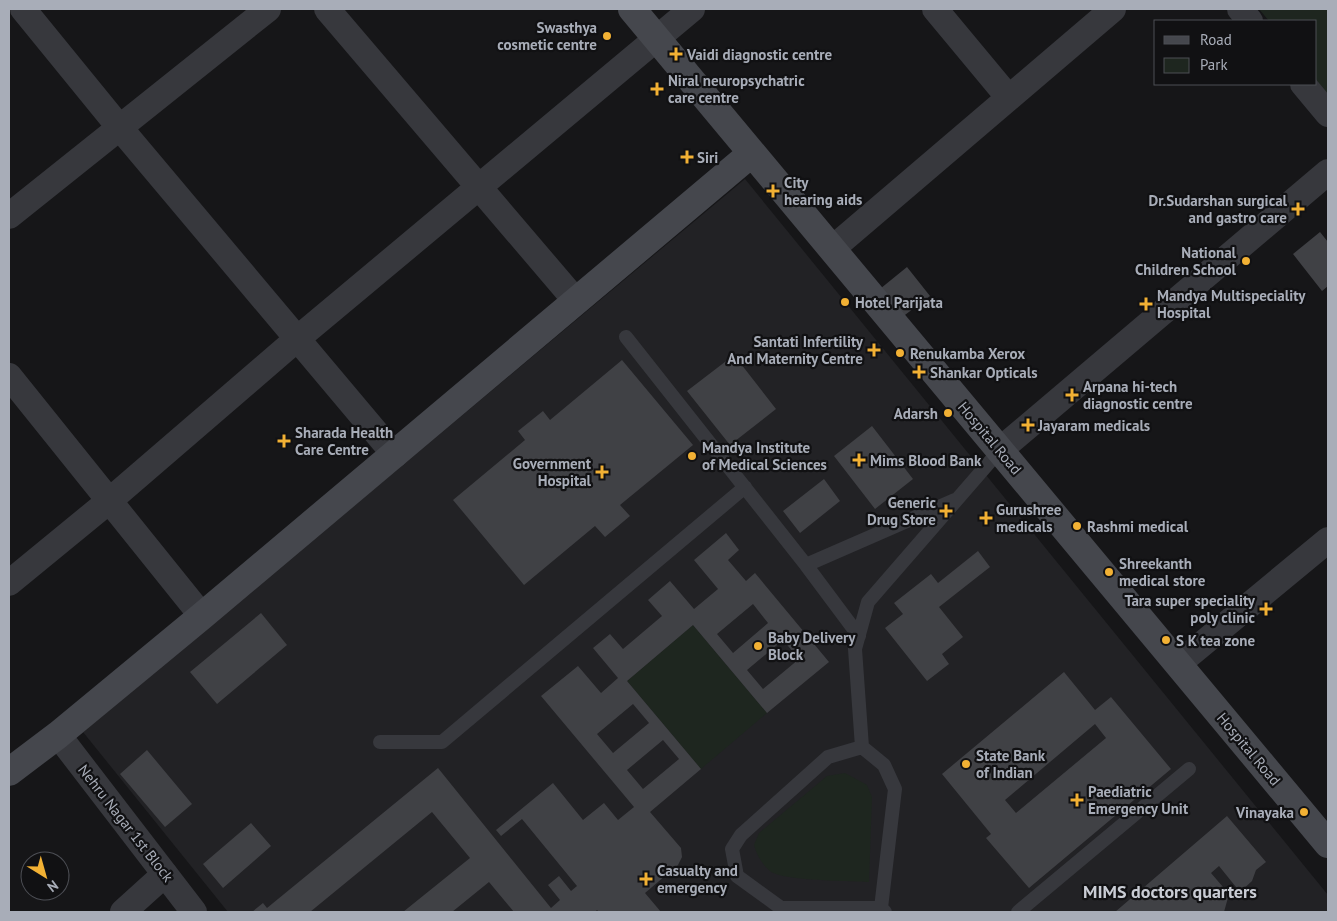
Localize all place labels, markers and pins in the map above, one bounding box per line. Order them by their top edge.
place label: Swasthya cosmetic centre [497,18,597,54]
marker: Swasthya cosmetic centre [601,30,613,42]
place label: Vaidi diagnostic centre [686,45,832,64]
marker: Vaidi diagnostic centre [669,47,683,61]
place label: Niral neuropsychatric care centre [668,71,805,107]
marker: Niral neuropsychatric care centre [650,82,664,96]
place label: Siri [697,148,718,167]
marker: Siri [681,151,693,163]
place label: City hearing aids [784,173,862,209]
marker: City hearing aids [766,184,780,198]
place label: Dr.Sudarshan surgical and gastro care [1148,191,1288,227]
marker: Dr.Sudarshan surgical and gastro care [1291,202,1305,216]
place label: National Children School [1135,243,1237,279]
marker: National Children School [1240,255,1252,267]
place label: Mandya Multispeciality Hospital [1157,286,1306,322]
place label: Hotel Parijata [855,293,943,312]
marker: Hotel Parijata [839,296,851,308]
marker: Mandya Multispeciality Hospital [1139,297,1153,311]
place label: Santati Infertility And Maternity Centre [727,332,864,368]
marker: Santati Infertility And Maternity Centre [867,343,881,357]
place label: Renukamba Xerox [910,344,1025,363]
marker: Renukamba Xerox [894,347,906,359]
place label: Shankar Opticals [930,363,1038,382]
marker: Shankar Opticals [912,365,926,379]
place label: Arpana hi-tech diagnostic centre [1083,377,1193,413]
marker: Arpana hi-tech diagnostic centre [1065,388,1079,402]
place label: Adarsh [894,404,938,423]
marker: Adarsh [942,407,954,419]
place label: Jayaram medicals [1037,416,1150,435]
marker: Jayaram medicals [1022,419,1034,431]
place label: Sharada Health Care Centre [295,423,393,459]
marker: Sharada Health Care Centre [277,434,291,448]
place label: Mandya Institute of Medical Sciences [702,438,827,474]
marker: Mandya Institute of Medical Sciences [686,450,698,462]
place label: Mims Blood Bank [870,451,982,470]
marker: Mims Blood Bank [852,453,866,467]
place label: Government Hospital [513,454,592,490]
marker: Government Hospital [595,465,609,479]
place label: Generic Drug Store [867,493,936,529]
place label: Gurushree medicals [996,500,1062,536]
marker: Generic Drug Store [940,505,952,517]
marker: Gurushree medicals [980,512,992,524]
place label: Rashmi medical [1087,517,1189,536]
marker: Rashmi medical [1071,520,1083,532]
place label: Shreekanth medical store [1119,554,1206,590]
marker: Shreekanth medical store [1103,566,1115,578]
place label: Tara super speciality poly clinic [1124,591,1256,627]
marker: Tara super speciality poly clinic [1259,602,1273,616]
place label: Baby Delivery Block [768,628,856,664]
place label: S K tea zone [1176,631,1255,650]
marker: S K tea zone [1160,634,1172,646]
marker: Baby Delivery Block [752,640,764,652]
place label: State Bank of Indian [976,746,1046,782]
marker: State Bank of Indian [960,758,972,770]
place label: Paediatric Emergency Unit [1088,782,1189,818]
marker: Paediatric Emergency Unit [1070,793,1084,807]
place label: Vinayaka [1235,803,1294,822]
marker: Vinayaka [1298,806,1310,818]
place label: Casualty and emergency [657,861,738,897]
marker: Casualty and emergency [639,872,653,886]

